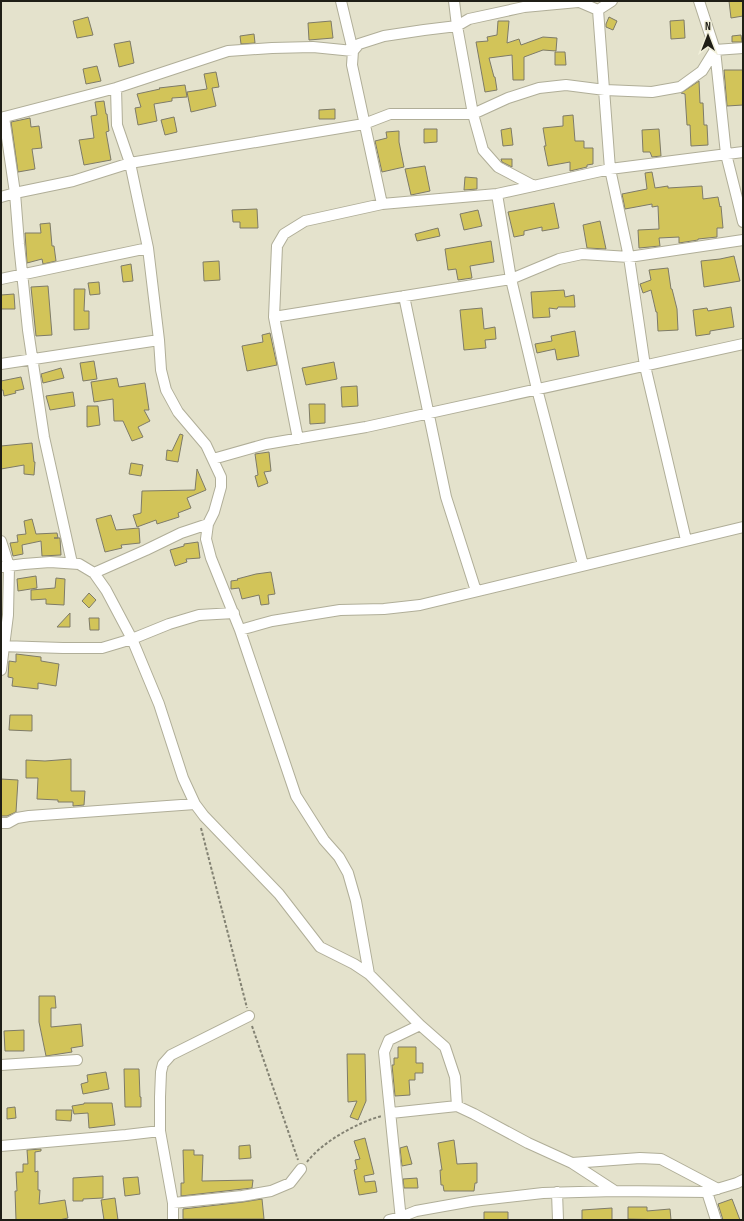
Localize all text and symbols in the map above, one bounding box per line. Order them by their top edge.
north arrow [688,16,728,56]
text: N [705,20,711,33]

